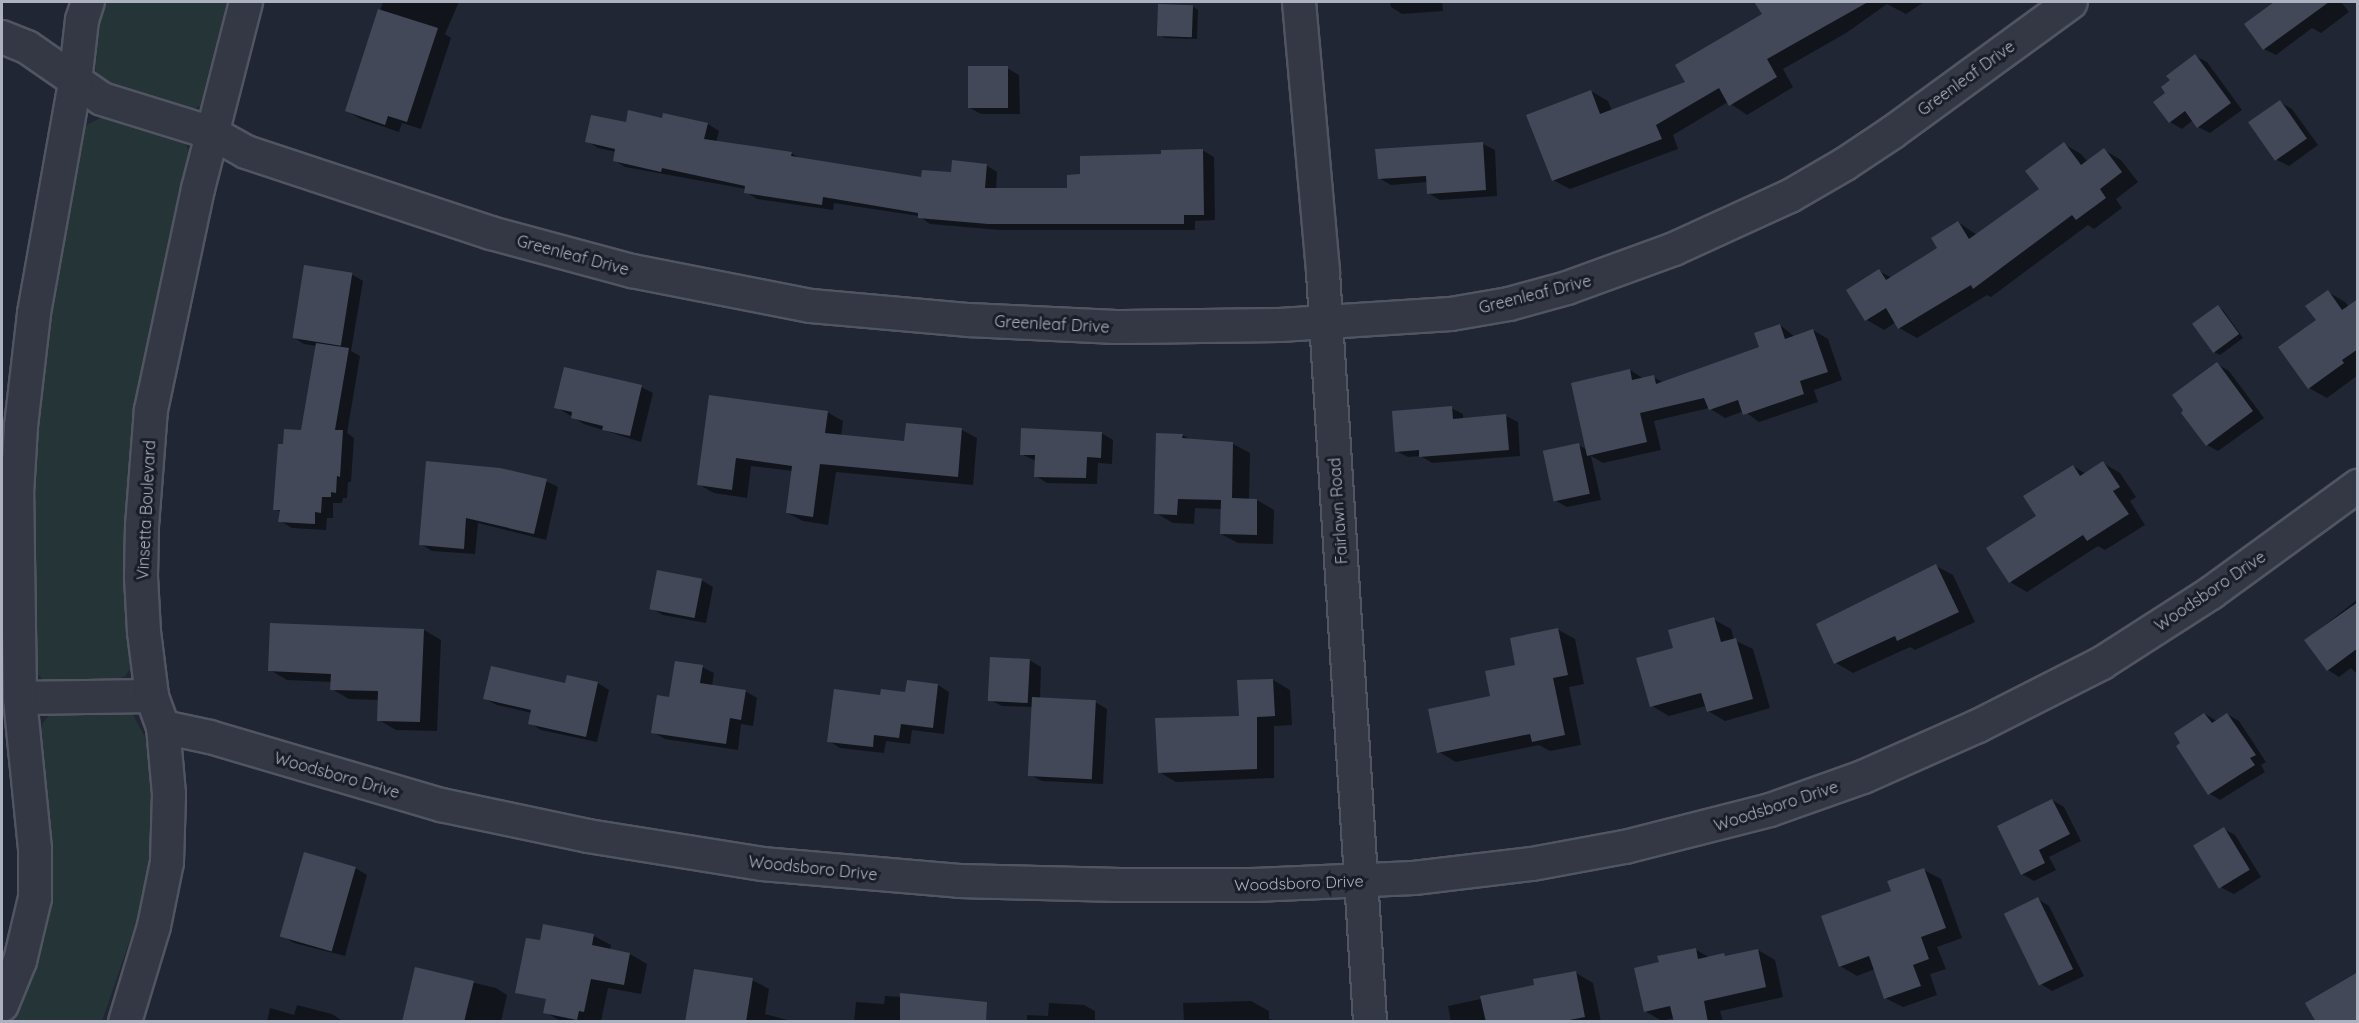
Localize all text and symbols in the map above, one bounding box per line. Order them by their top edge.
street label: Greenleaf Drive [1914,36,2018,120]
street label: Greenleaf Drive [515,231,631,279]
street label: Greenleaf Drive [1477,271,1593,317]
street label: Greenleaf Drive [994,311,1110,337]
street label: Vinsetta Boulevard [133,440,159,580]
street label: Fairlawn Road [1325,457,1351,565]
street label: Woodsboro Drive [2151,547,2269,635]
street label: Woodsboro Drive [272,748,402,802]
street label: Woodsboro Drive [1711,777,1841,835]
street label: Woodsboro Drive [748,852,878,884]
street label: Woodsboro Drive [1234,871,1364,895]

